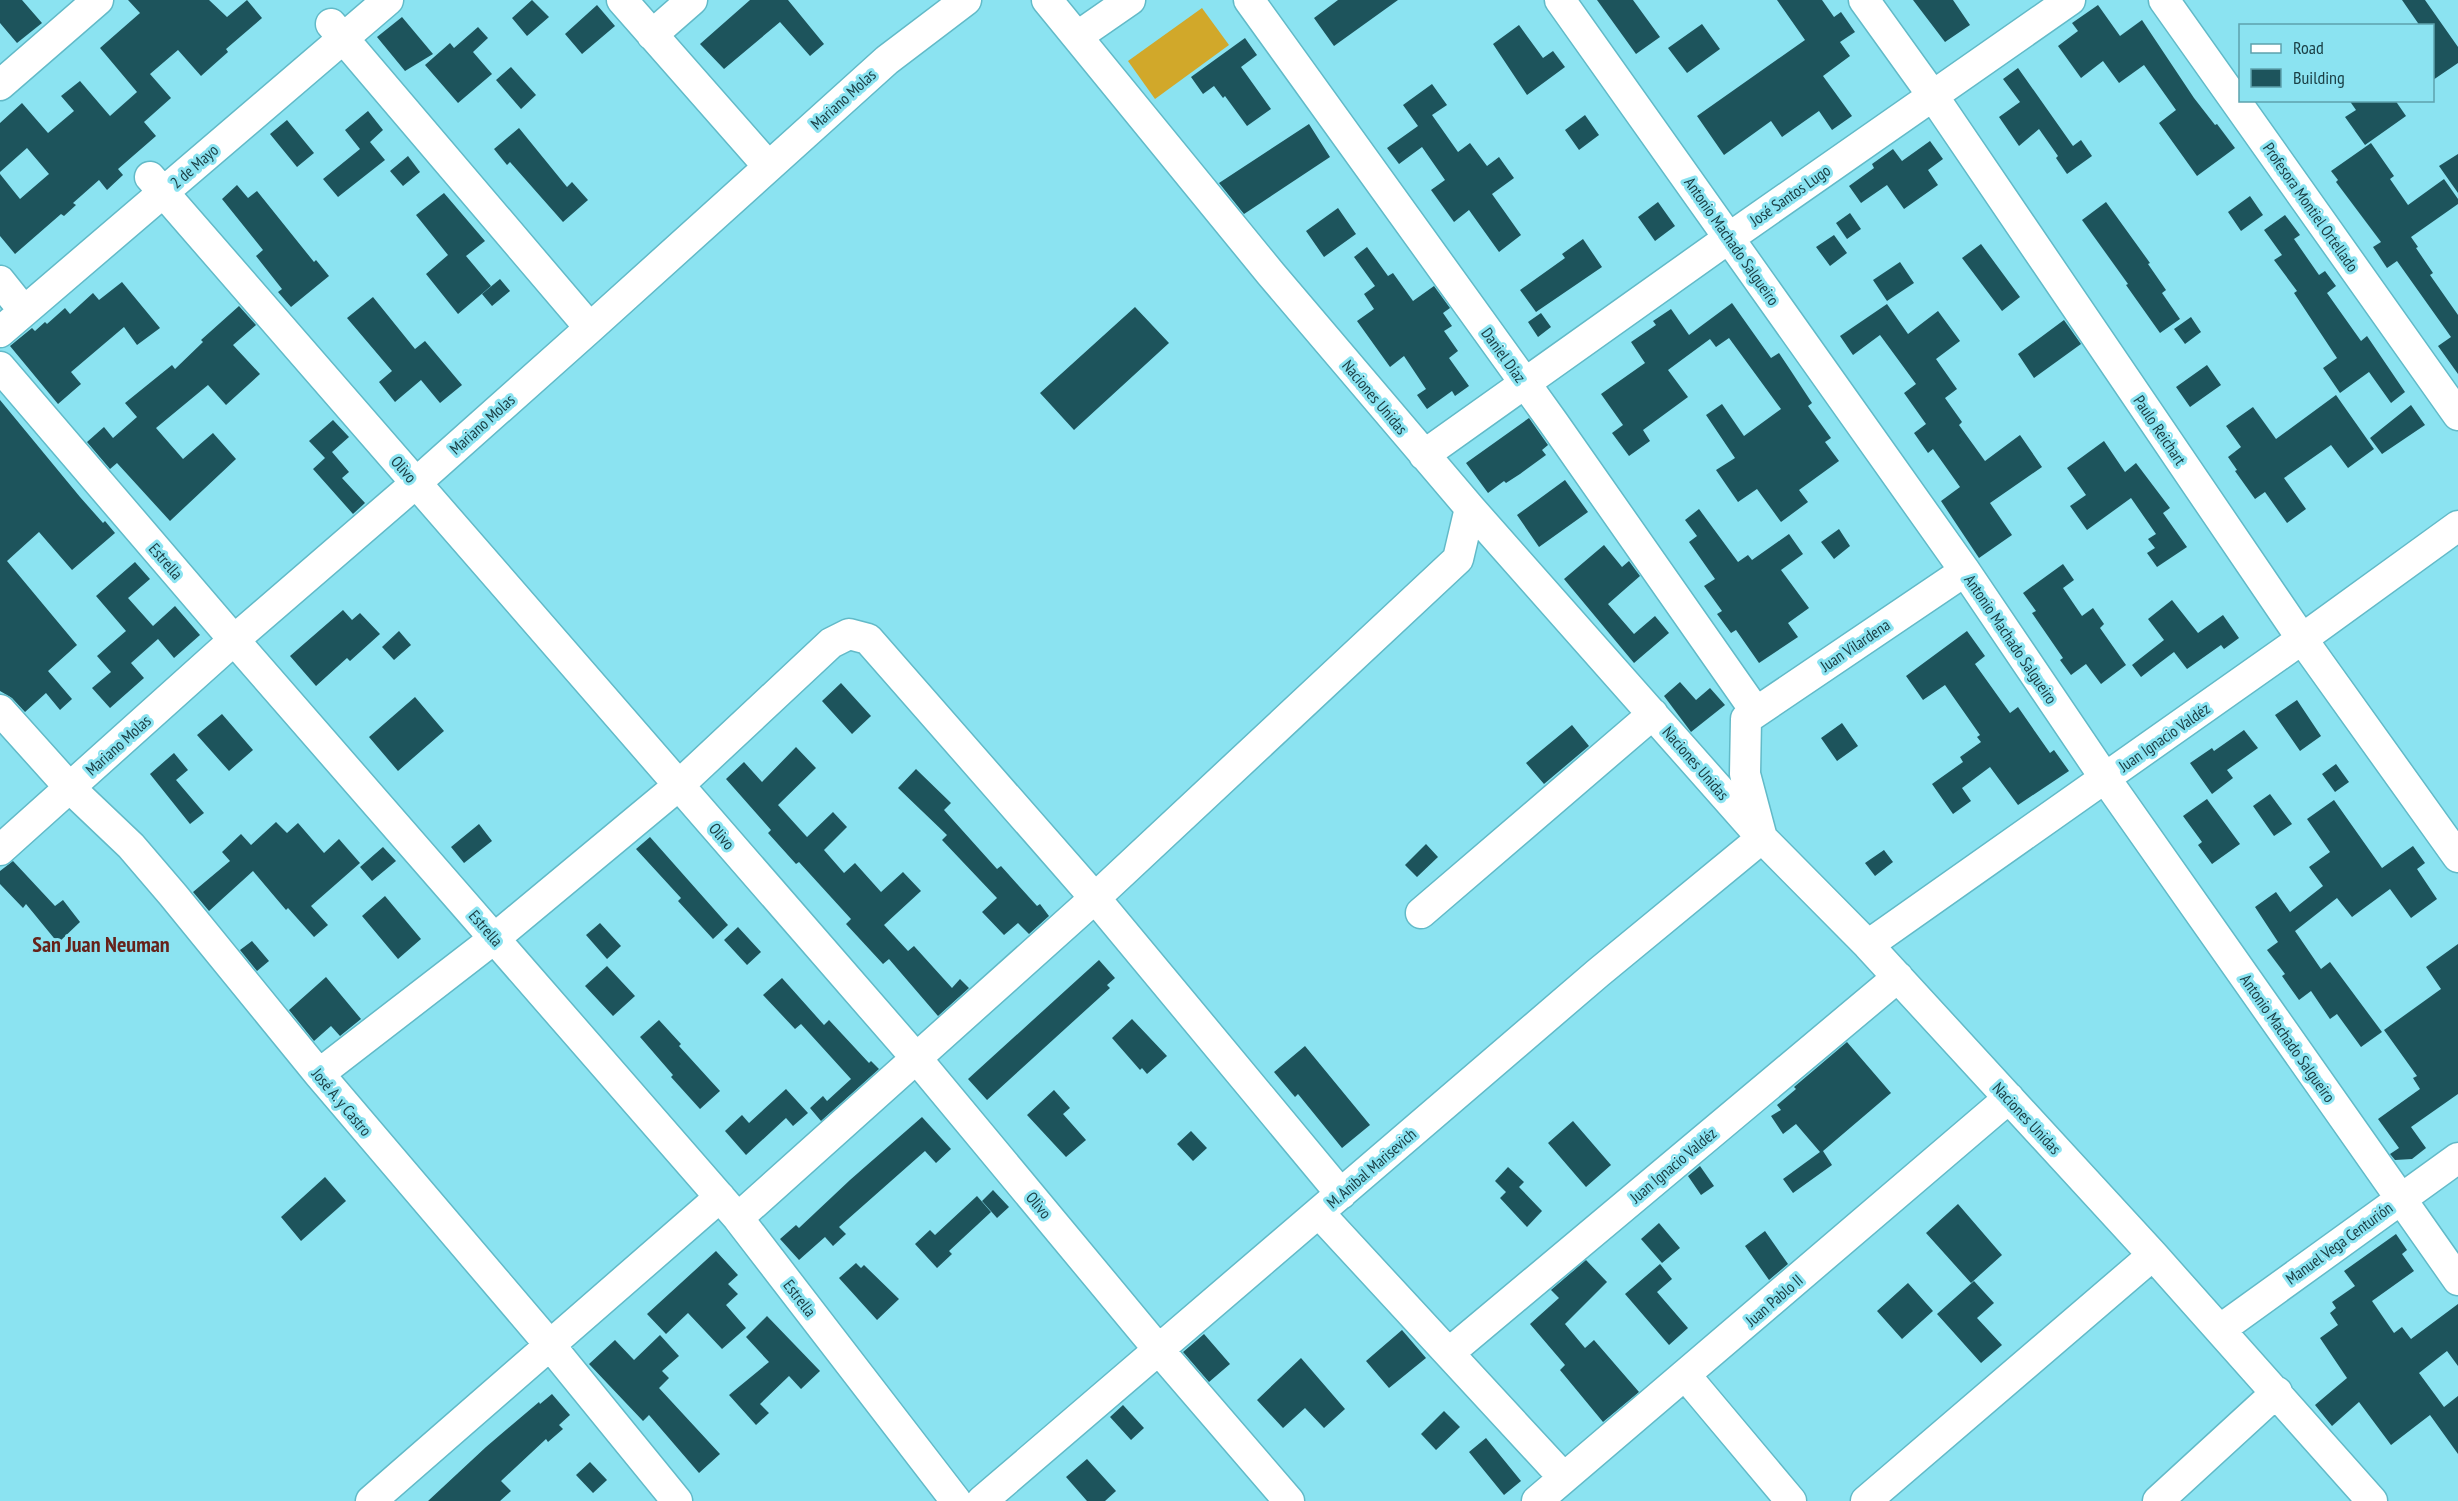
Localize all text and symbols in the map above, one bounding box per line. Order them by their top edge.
legend [2239,24,2434,102]
text: Road [2293,36,2324,59]
street label: Mariano Molas [806,65,880,133]
text: Building [2293,66,2345,89]
street label: Profesora Montiel Ortellado [2259,139,2363,275]
street label: 2 de Mayo [166,140,222,192]
street label: José Santos Lugo [1745,160,1834,231]
street label: Antonio Machado Salgueiro [1680,173,1784,309]
street label: Daniel Díaz [1477,324,1531,387]
street label: Naciones Unidas [1338,356,1412,438]
street label: Mariano Molas [445,390,519,458]
street label: Paulo Reichart [2129,391,2191,469]
street label: Olivo [387,451,421,487]
street label: Estrella [145,539,187,583]
street label: Antonio Machado Salgueiro [1960,571,2062,708]
street label: Juan Vilardena [1816,614,1894,676]
street label: Juan Ignacio Valdéz [2114,698,2214,776]
street label: Mariano Molas [81,711,155,779]
street label: Naciones Unidas [1659,722,1733,804]
street label: Olivo [705,818,739,854]
street label: Estrella [465,906,507,950]
district label: San Juan Neuman [32,930,170,958]
street label: Antonio Machado Salgueiro [2236,970,2340,1106]
street label: José A. y Castro [307,1063,376,1140]
street label: Naciones Unidas [1989,1078,2065,1158]
street label: Juan Ignacio Valdéz [1625,1123,1721,1208]
street label: M. Anibal Marisevich [1322,1124,1420,1212]
street label: Olivo [1022,1187,1056,1223]
street label: Manuel Vega Centurión [2282,1197,2396,1289]
street label: Juan Pablo II [1741,1270,1807,1331]
street label: Estrella [779,1275,821,1321]

